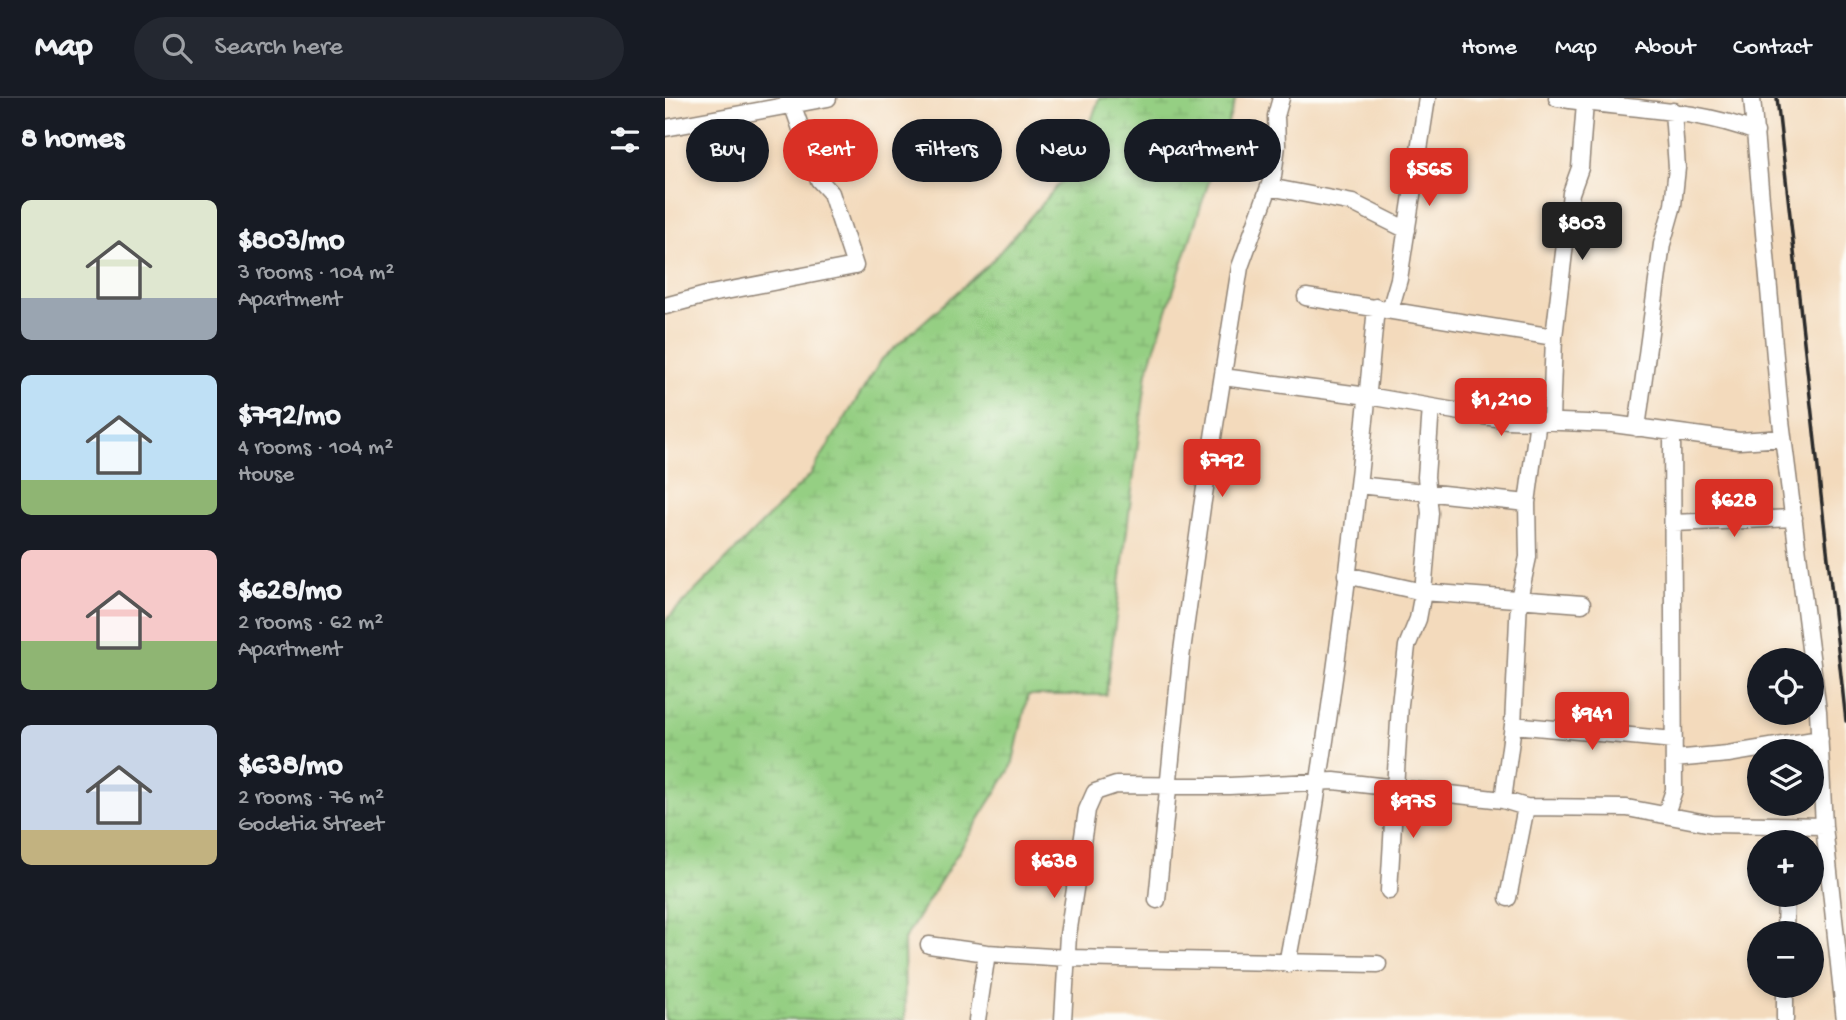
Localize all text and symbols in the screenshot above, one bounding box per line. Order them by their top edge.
search box [134,17,624,80]
text: Map [35,29,92,67]
icon: search [158,29,196,67]
text: Search here [214,33,343,64]
text: Home [1461,34,1517,63]
text: Map [1555,34,1597,63]
text: About [1635,34,1695,63]
text: Contact [1733,34,1811,63]
chip: Buy [686,119,769,182]
chip: Rent [783,119,878,182]
chip: Filters [892,119,1002,182]
chip: New [1016,119,1110,182]
chip: Apartment [1124,119,1281,182]
icon: filters [606,121,644,159]
text: 8 homes [21,123,124,158]
pin: $565 [1388,148,1470,208]
text: $565 [1406,157,1452,184]
pin: $803 [1541,202,1623,262]
text: $803 [1558,211,1606,238]
text: $803/mo [238,225,345,260]
icon: home [77,228,161,312]
text: 3 rooms · 104 m² [238,260,394,287]
text: Apartment [238,287,342,314]
pin: $1,210 [1444,378,1558,438]
text: $1,210 [1471,387,1531,414]
text: $792/mo [238,400,341,435]
icon: home [77,403,161,487]
text: 4 rooms · 104 m² [238,435,393,462]
pin: $792 [1181,440,1263,499]
text: $792 [1199,448,1245,475]
text: House [238,462,294,489]
pin: $628 [1693,480,1775,539]
text: $628 [1711,488,1757,515]
text: $628/mo [238,575,342,610]
icon: home [77,578,161,662]
text: 2 rooms · 62 m² [238,610,383,637]
text: Apartment [238,637,342,664]
map controls [1747,648,1824,998]
button: locate [1747,648,1824,725]
pin: $941 [1551,692,1633,752]
text: $941 [1571,701,1613,728]
button: layers [1747,739,1824,816]
text: $638/mo [238,750,343,785]
icon: home [77,753,161,837]
pin: $975 [1372,780,1454,840]
text: 2 rooms · 76 m² [238,785,384,812]
text: $975 [1390,789,1436,816]
text: Godetia Street [238,812,384,839]
button: + [1747,830,1824,907]
pin: $638 [1013,840,1095,900]
text: $638 [1031,849,1077,876]
button: − [1747,921,1824,998]

